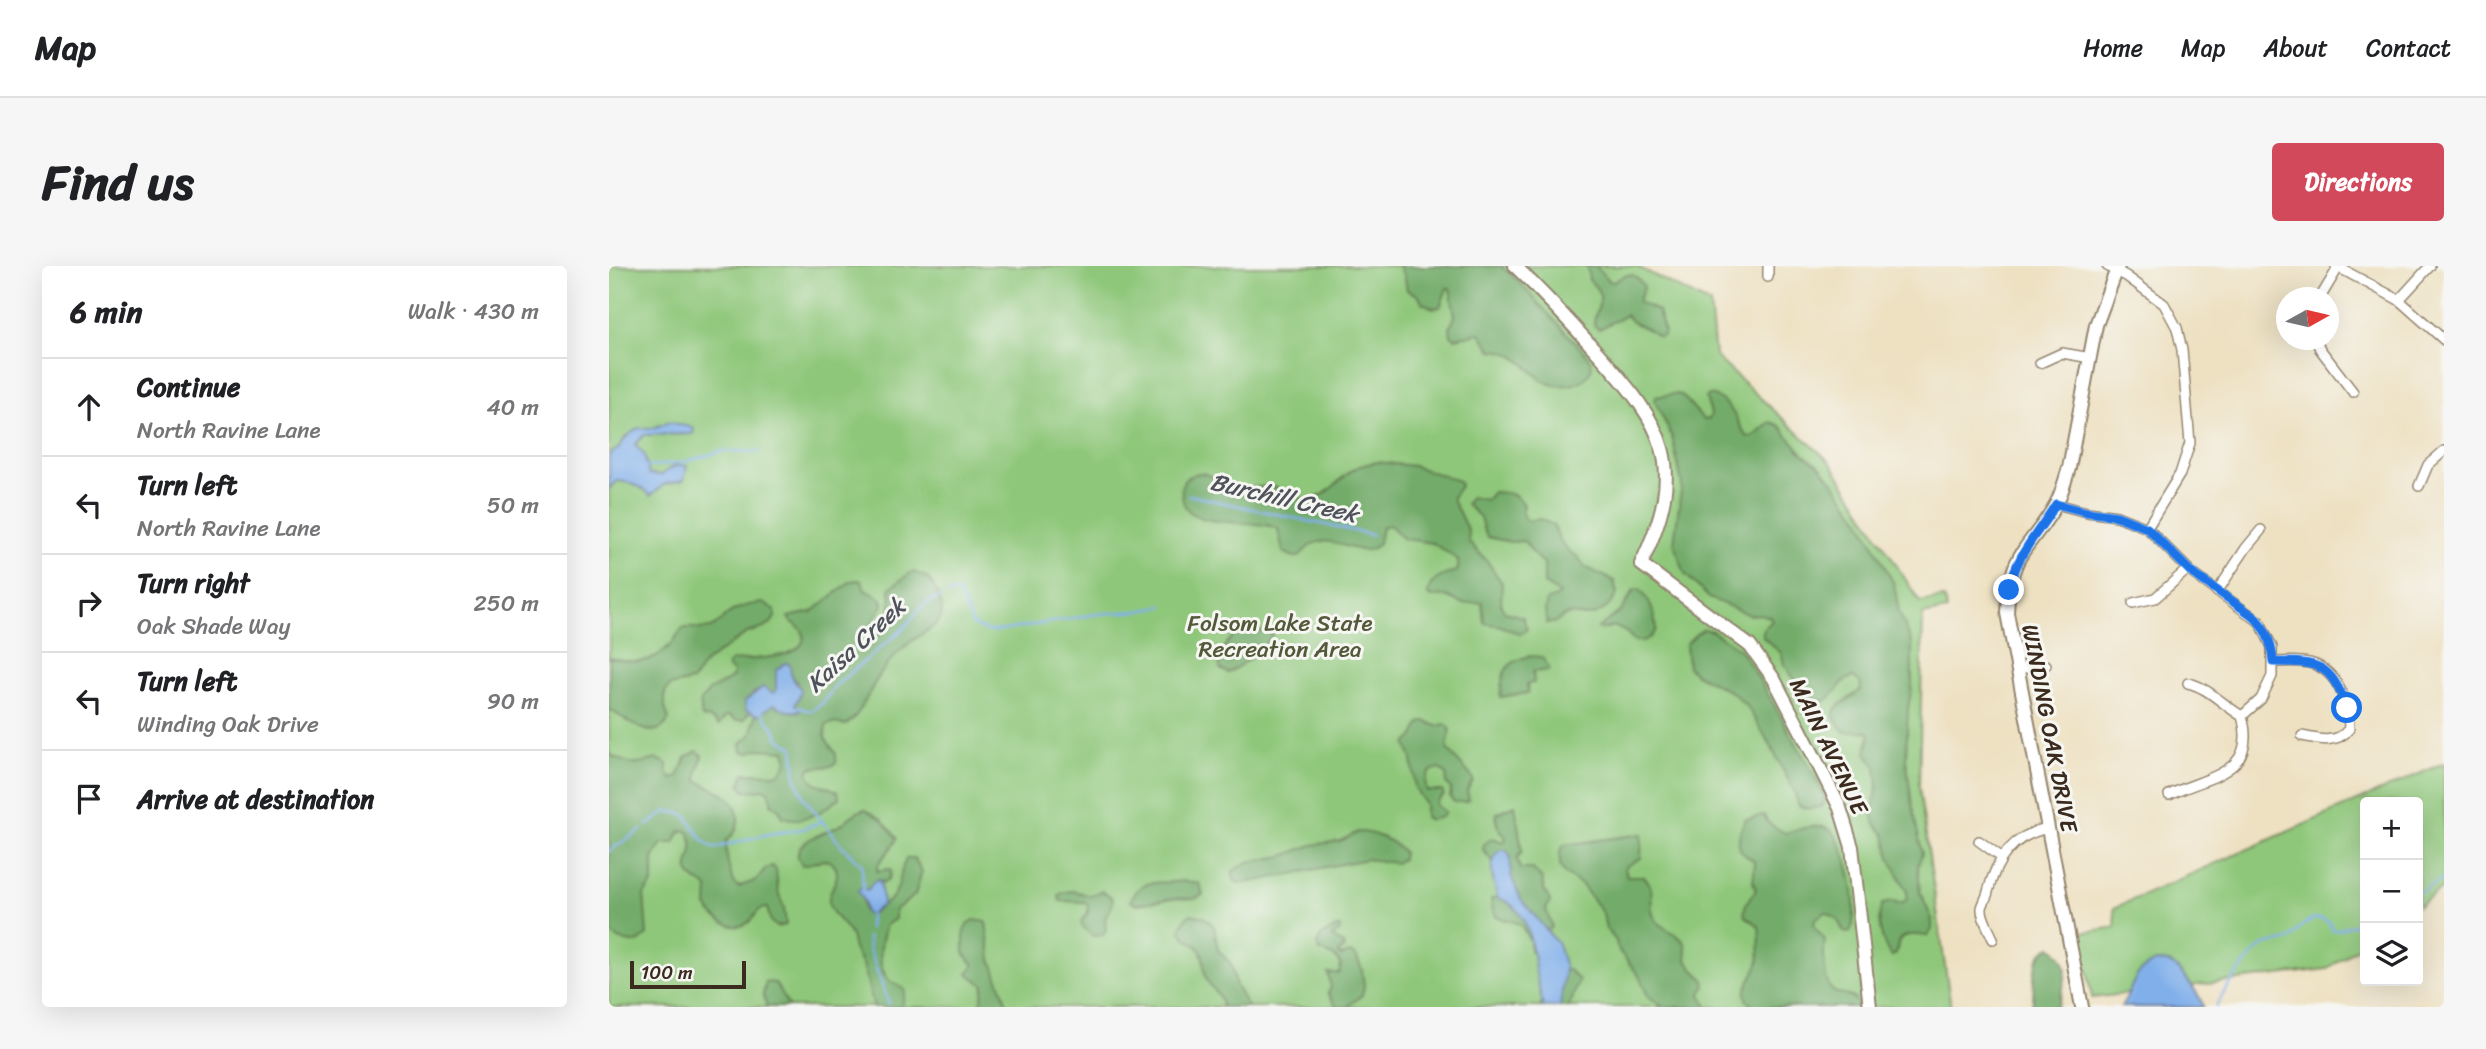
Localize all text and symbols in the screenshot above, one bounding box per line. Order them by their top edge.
text: Map [35,19,96,77]
text: Home [2083,27,2143,69]
text: Map [2181,27,2225,69]
text: About [2263,27,2328,69]
text: Contact [2366,27,2451,69]
text: Find us [42,139,194,226]
button: Directions [2272,143,2444,221]
text: 6 min [70,285,142,339]
north arrow [2276,287,2339,350]
text: Walk · 430 m [408,291,539,332]
text: Continue [137,364,240,410]
text: 40 m [486,387,539,428]
icon: ahead [70,388,108,426]
text: North Ravine Lane [137,410,321,451]
water label: Burchill Creek [1206,461,1365,536]
text: Turn left [137,462,237,508]
text: 50 m [487,485,539,526]
icon: left [70,486,108,524]
text: North Ravine Lane [137,508,321,549]
text: Turn right [137,560,250,606]
route end [1993,574,2024,605]
text: 250 m [473,583,539,624]
icon: right [70,584,108,622]
water label: Kaisa Creek [796,586,917,703]
park label: Folsom Lake State Recreation Area [1187,603,1373,670]
text: Oak Shade Way [137,606,290,647]
street label: WINDING OAK DRIVE [2009,621,2090,837]
text: Turn left [137,658,237,704]
street label: MAIN AVENUE [1778,671,1880,823]
text: 90 m [487,681,539,722]
icon: left [70,682,108,720]
route start [2331,692,2362,723]
text: Winding Oak Drive [137,704,319,745]
text: Arrive at destination [137,776,374,822]
icon: arrive [70,780,108,818]
map controls [2360,797,2423,986]
button: + [2360,797,2423,860]
button: − [2360,860,2423,923]
button: layers [2360,923,2423,986]
text: 100 m [641,956,693,989]
scale bar [630,958,745,990]

